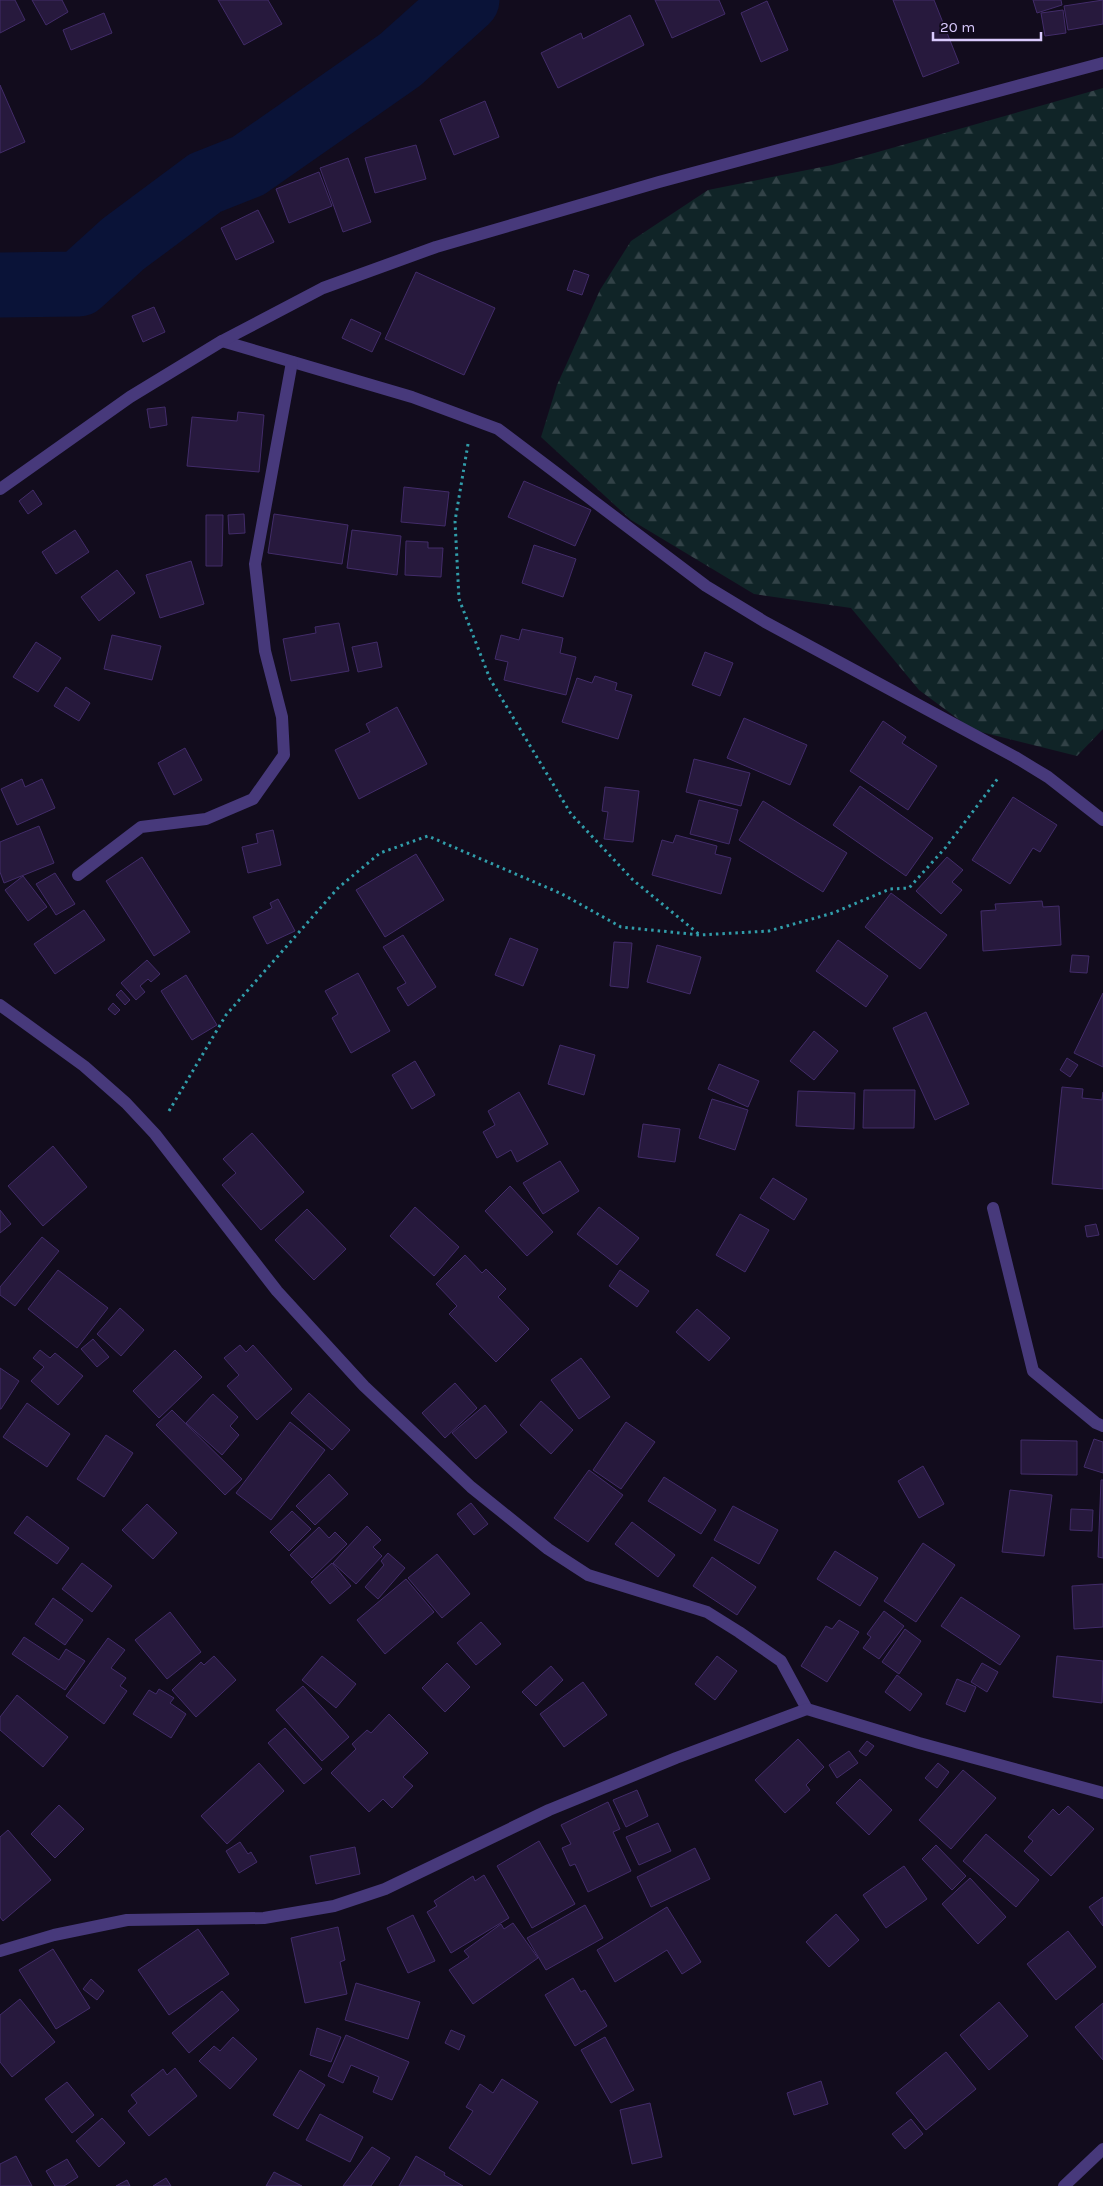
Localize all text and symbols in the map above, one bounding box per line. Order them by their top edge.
scale bar [933,10,1040,42]
text: 20 m [940,18,975,36]

